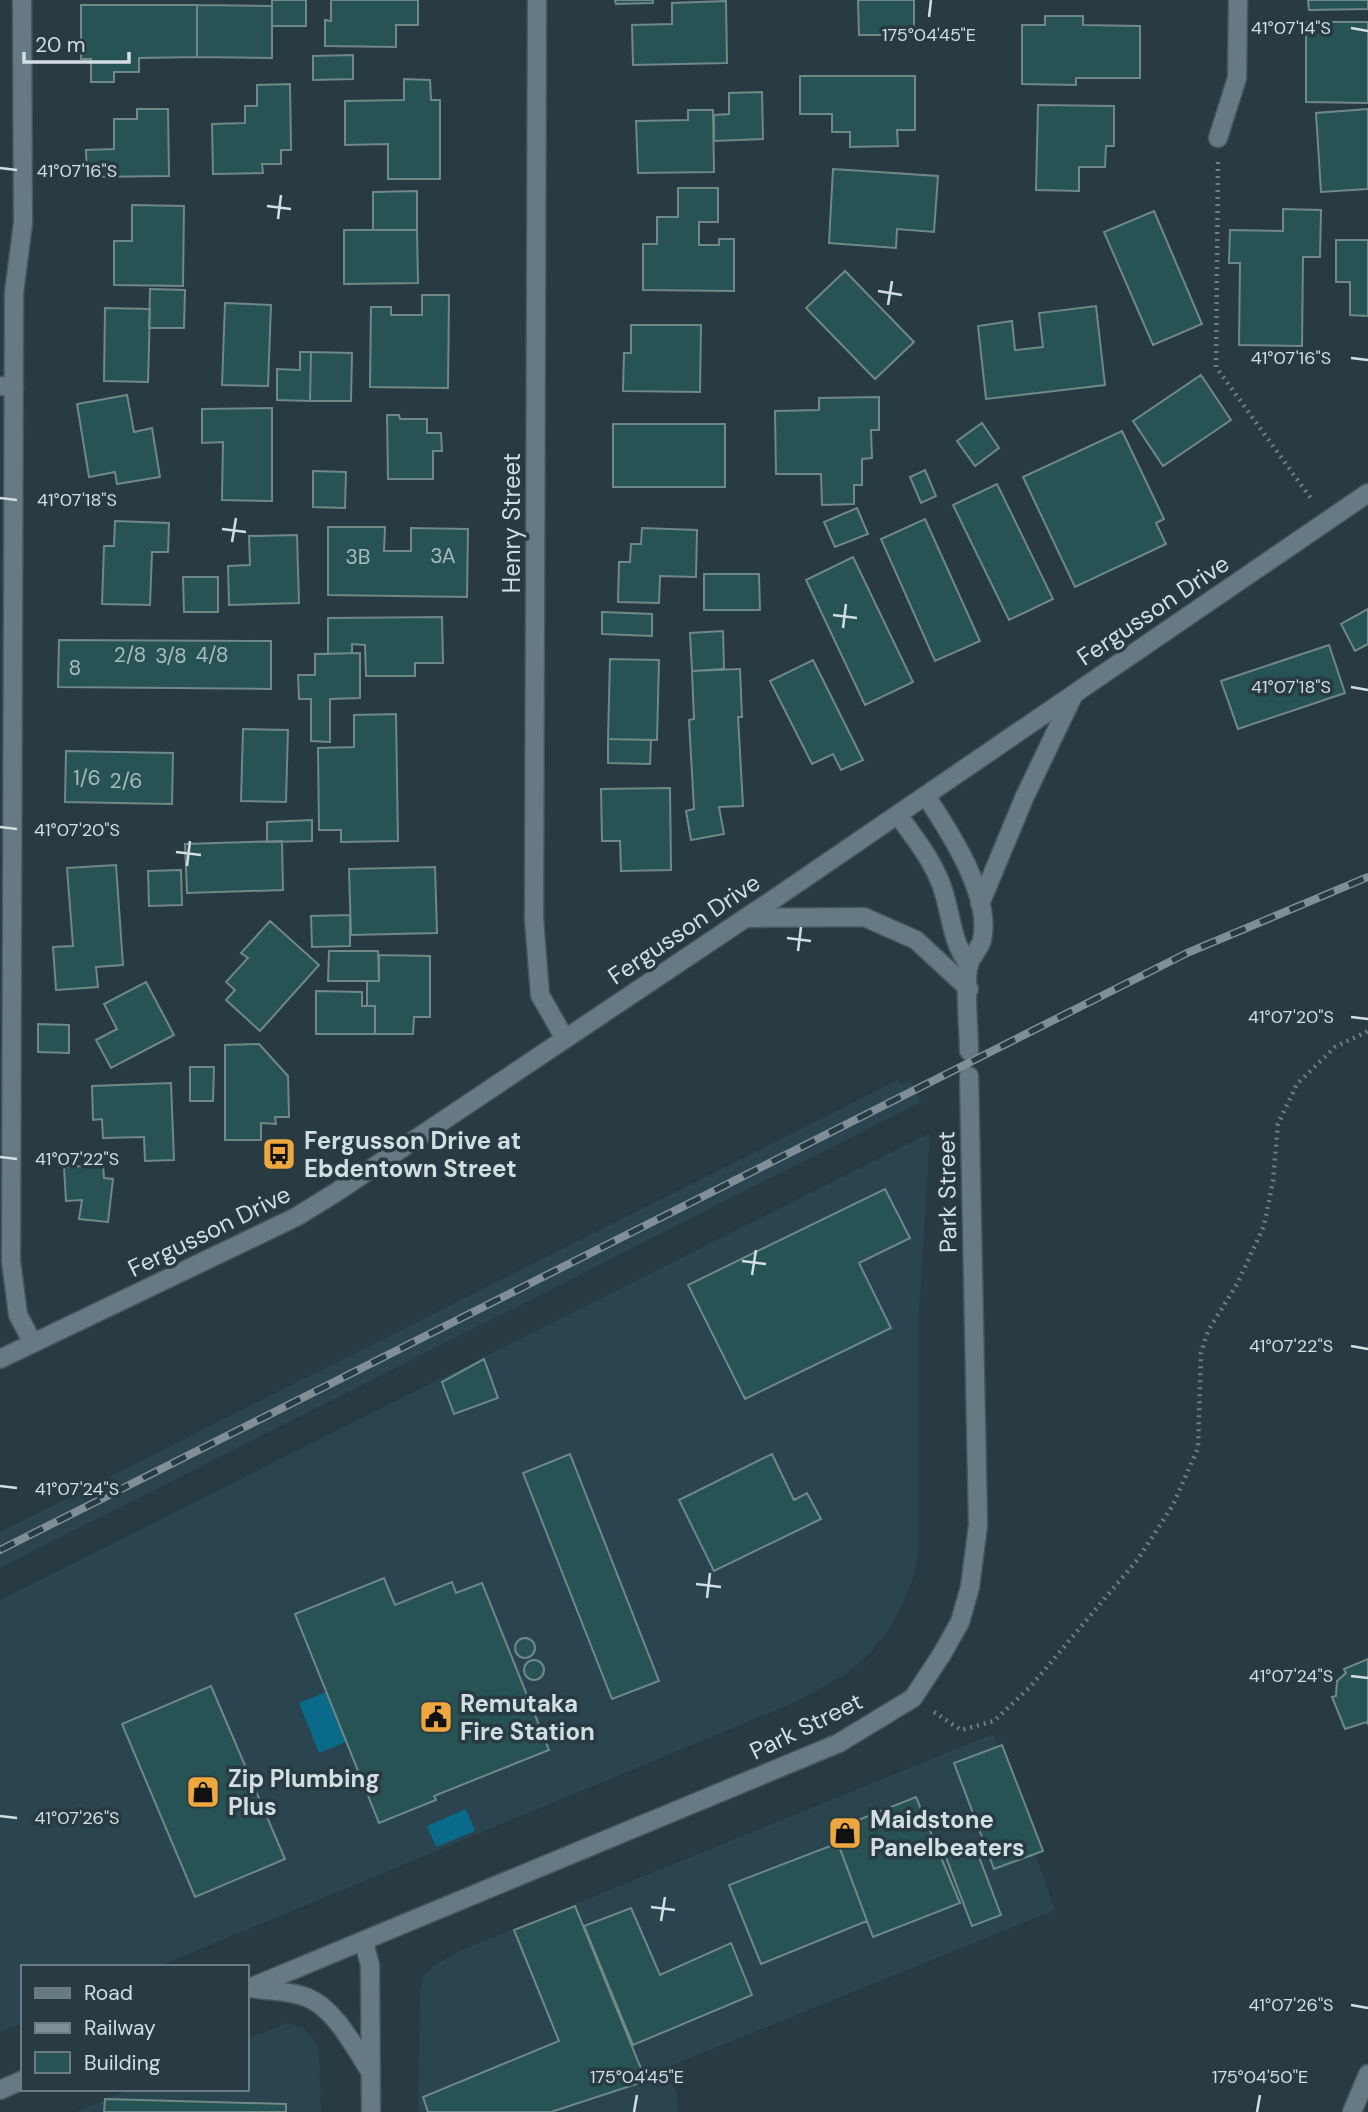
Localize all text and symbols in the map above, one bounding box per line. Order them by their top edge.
text: 41°07'14"S [1251,16,1331,40]
scale bar [24,21,130,65]
text: 175°04'45"E [882,23,976,47]
text: 20 m [35,31,86,59]
text: 41°07'16"S [37,159,117,183]
text: 41°07'16"S [1251,346,1331,370]
street label: Henry Street [496,453,527,593]
text: 41°07'18"S [37,488,117,512]
house number: 3A [430,542,456,570]
house number: 3B [345,543,371,571]
street label: Fergusson Drive [1071,548,1235,672]
house number: 2/8 [114,641,146,669]
house number: 4/8 [195,641,229,669]
house number: 3/8 [155,642,187,670]
house number: 8 [69,654,81,682]
text: 41°07'18"S [1251,675,1331,699]
house number: 1/6 [73,764,101,792]
house number: 2/6 [110,767,142,795]
text: 41°07'20"S [34,818,120,842]
street label: Fergusson Drive [602,867,766,991]
text: 41°07'20"S [1248,1005,1334,1029]
place label: Fergusson Drive at Ebdentown Street [304,1125,521,1184]
street label: Park Street [930,1131,964,1253]
bus stop icon: Fergusson Drive at Ebdentown Street [260,1135,298,1173]
text: 41°07'22"S [35,1147,119,1171]
street label: Fergusson Drive [123,1178,295,1284]
text: 41°07'22"S [1249,1334,1333,1358]
text: 41°07'24"S [35,1477,119,1501]
text: 41°07'24"S [1249,1664,1333,1688]
street label: Park Street [744,1685,868,1767]
place label: Remutaka Fire Station [460,1688,595,1747]
public building icon: Remutaka Fire Station [417,1698,455,1736]
place label: Zip Plumbing Plus [228,1763,380,1822]
shop icon: Zip Plumbing Plus [184,1773,222,1811]
place label: Maidstone Panelbeaters [870,1804,1025,1863]
text: 41°07'26"S [34,1806,120,1830]
shop icon: Maidstone Panelbeaters [826,1814,864,1852]
legend [21,1965,248,2091]
text: Road [84,1979,133,2007]
text: 41°07'26"S [1248,1993,1334,2017]
text: Railway [84,2014,156,2042]
text: Building [84,2049,161,2077]
text: 175°04'45"E [590,2065,684,2089]
text: 175°04'50"E [1212,2065,1308,2089]

